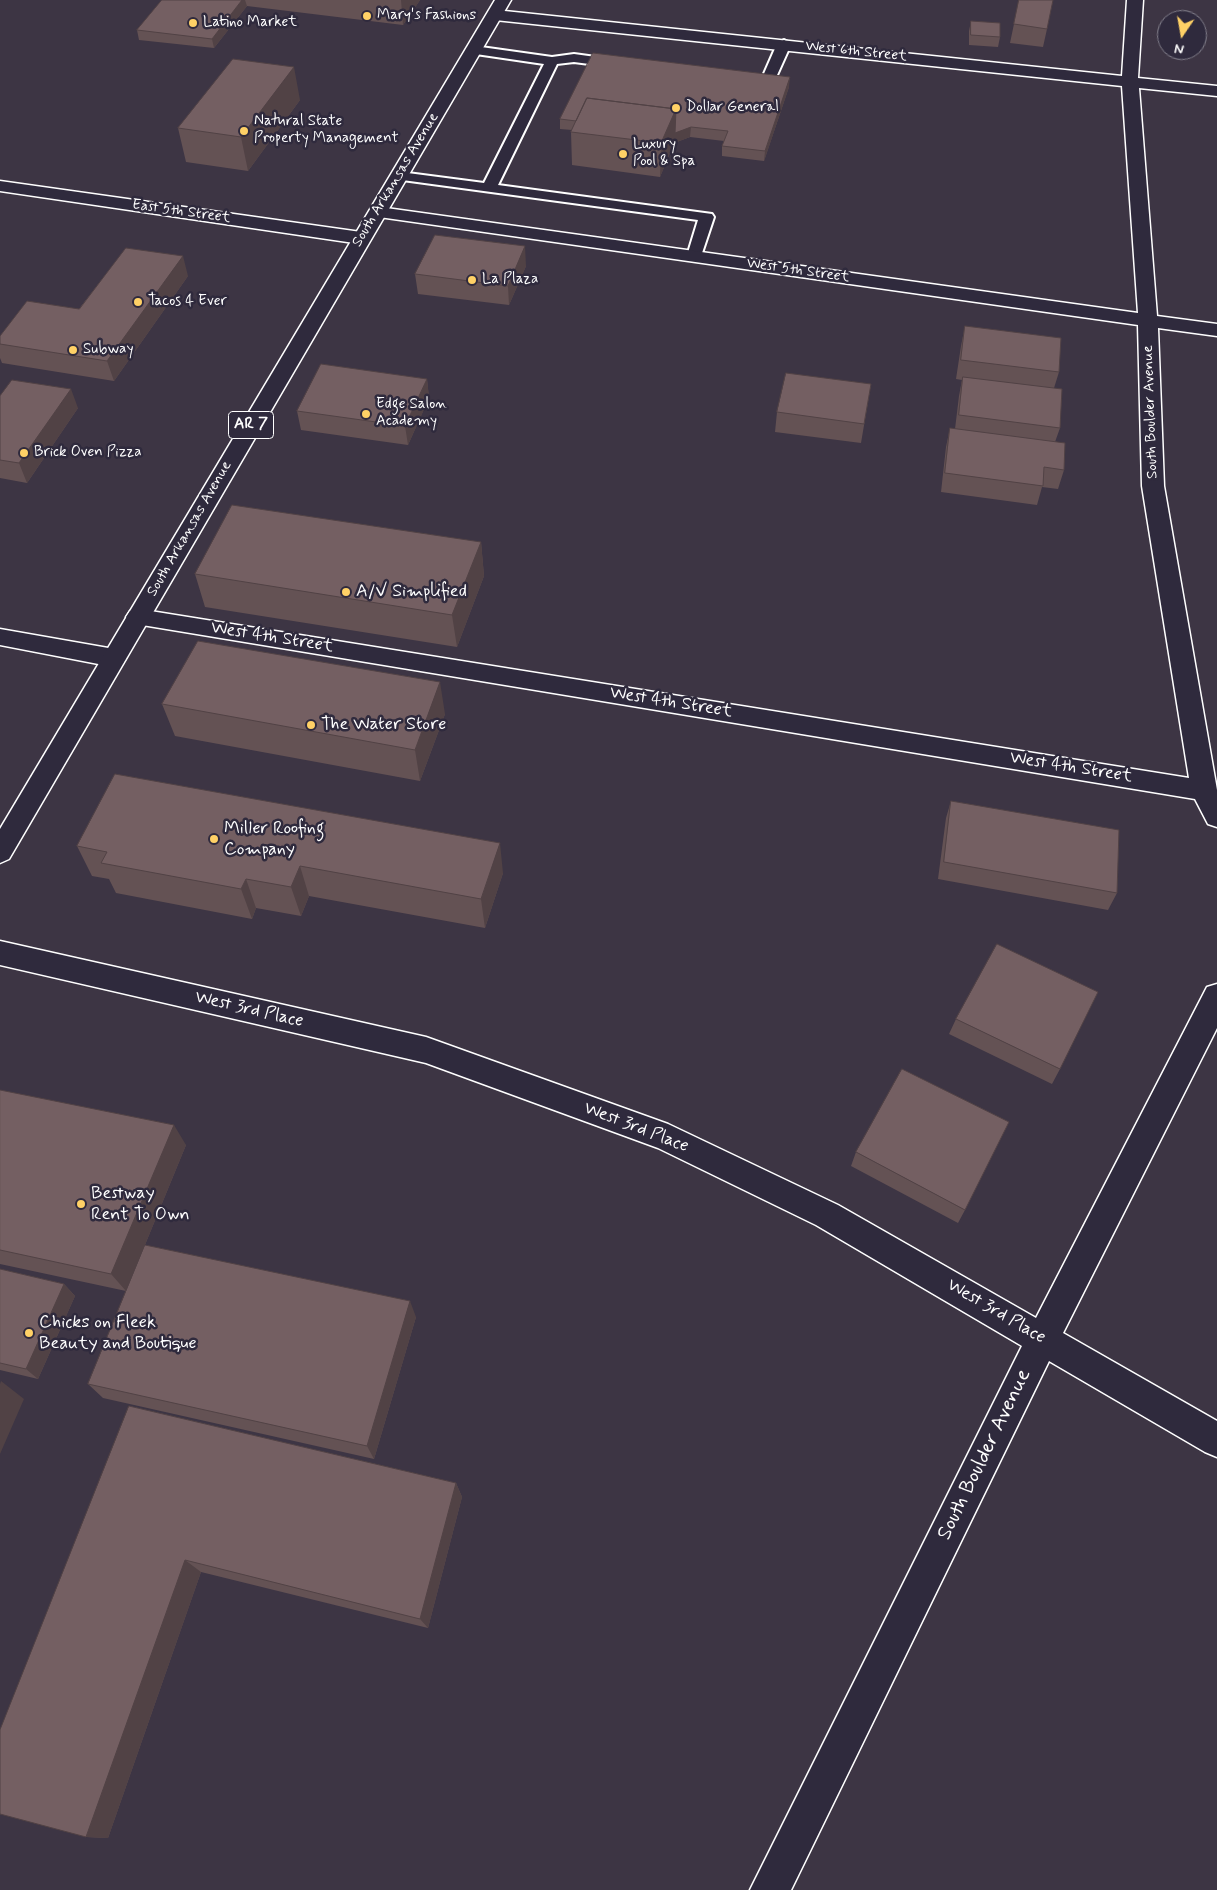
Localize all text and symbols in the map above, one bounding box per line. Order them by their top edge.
place label: Mary's Fashions [377,7,476,25]
marker: Mary's Fashions [361,10,373,22]
north arrow [1157,10,1207,60]
place label: Latino Market [203,14,297,32]
marker: Latino Market [187,17,199,29]
street label: West 6th Street [804,38,908,66]
text: N [1173,39,1186,58]
place label: Dollar General [686,99,779,117]
marker: Dollar General [670,102,682,114]
street label: South Arkansas Avenue [349,110,443,250]
place label: Natural State Property Management [254,113,399,148]
marker: Natural State Property Management [238,125,250,137]
place label: Luxury Pool & Spa [633,136,695,171]
marker: Luxury Pool & Spa [617,148,629,160]
street label: East 5th Street [131,196,231,228]
street label: West 5th Street [746,255,850,287]
place label: La Plaza [482,271,538,289]
marker: La Plaza [466,274,478,286]
place label: Tacos 4 Ever [148,293,227,311]
marker: Tacos 4 Ever [132,296,144,308]
place label: Subway [83,341,134,359]
marker: Subway [67,344,79,356]
street label: South Boulder Avenue [1140,345,1162,479]
place label: Edge Salon Academy [376,396,447,431]
marker: Edge Salon Academy [360,408,372,420]
road number: AR 7 [228,412,274,438]
place label: Brick Oven Pizza [34,444,142,462]
marker: Brick Oven Pizza [18,447,30,459]
street label: South Arkansas Avenue [144,458,236,600]
place label: A/V Simplified [356,581,467,603]
marker: A/V Simplified [340,586,352,598]
street label: West 4th Street [209,618,335,658]
street label: West 4th Street [608,683,734,723]
place label: The Water Store [321,714,446,736]
marker: The Water Store [305,719,317,731]
street label: West 4th Street [1008,748,1134,788]
place label: Miller Roofing Company [224,818,324,861]
marker: Miller Roofing Company [208,833,220,845]
street label: West 3rd Place [193,987,305,1033]
street label: West 3rd Place [580,1098,692,1158]
place label: Bestway Rent To Own [91,1183,190,1226]
marker: Bestway Rent To Own [75,1198,87,1210]
street label: West 3rd Place [943,1275,1049,1349]
place label: Chicks on Fleek Beauty and Boutique [39,1312,197,1355]
marker: Chicks on Fleek Beauty and Boutique [23,1327,35,1339]
street label: South Boulder Avenue [933,1365,1037,1545]

